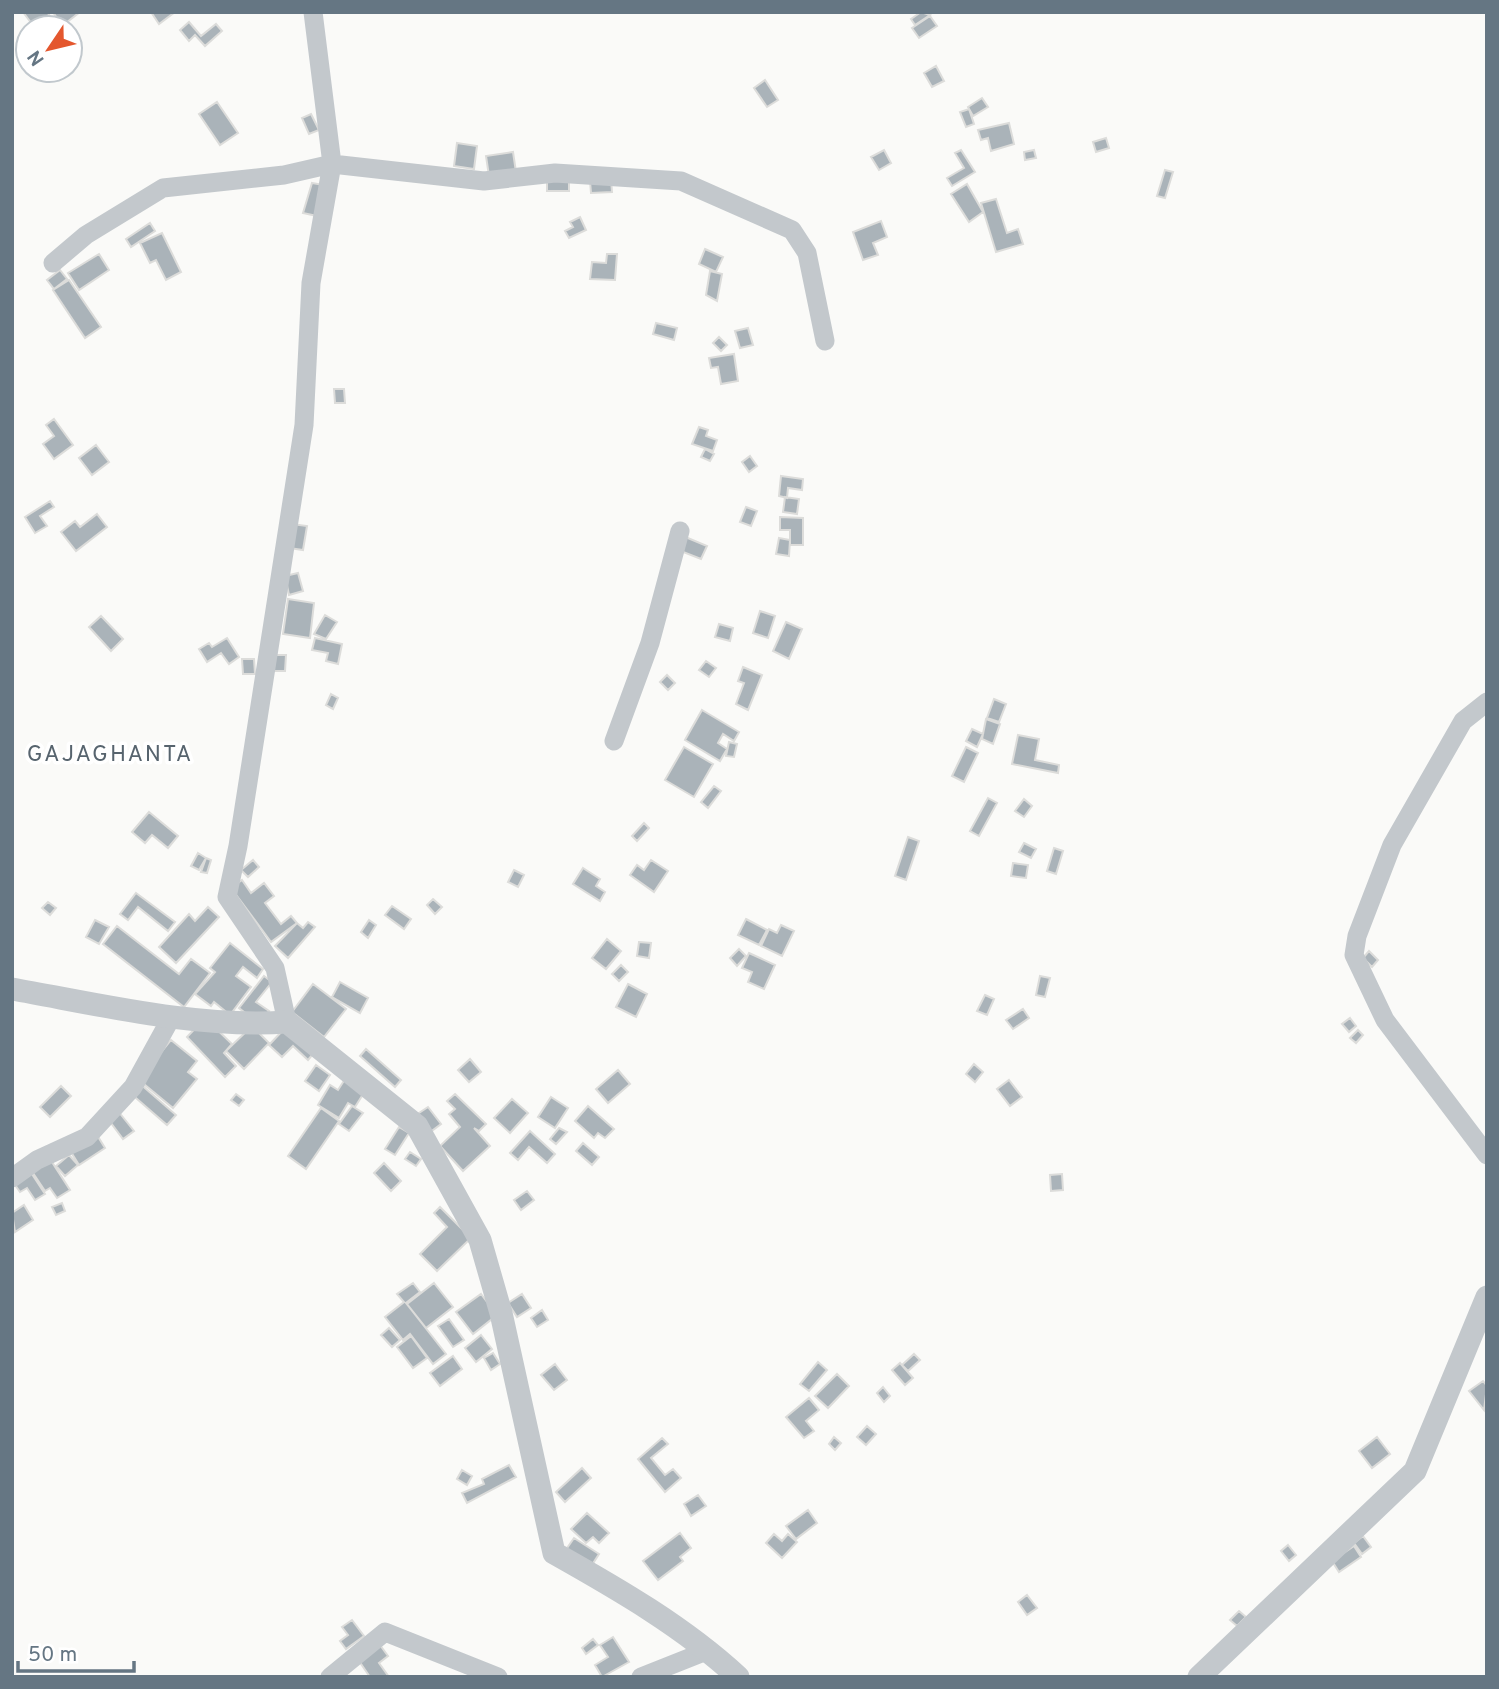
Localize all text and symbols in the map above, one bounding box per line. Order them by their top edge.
north arrow [14,14,84,84]
text: N [23,45,50,70]
district label: GAJAGHANTA [27,741,193,770]
scale bar [18,1630,133,1674]
text: 50 m [28,1642,77,1669]

